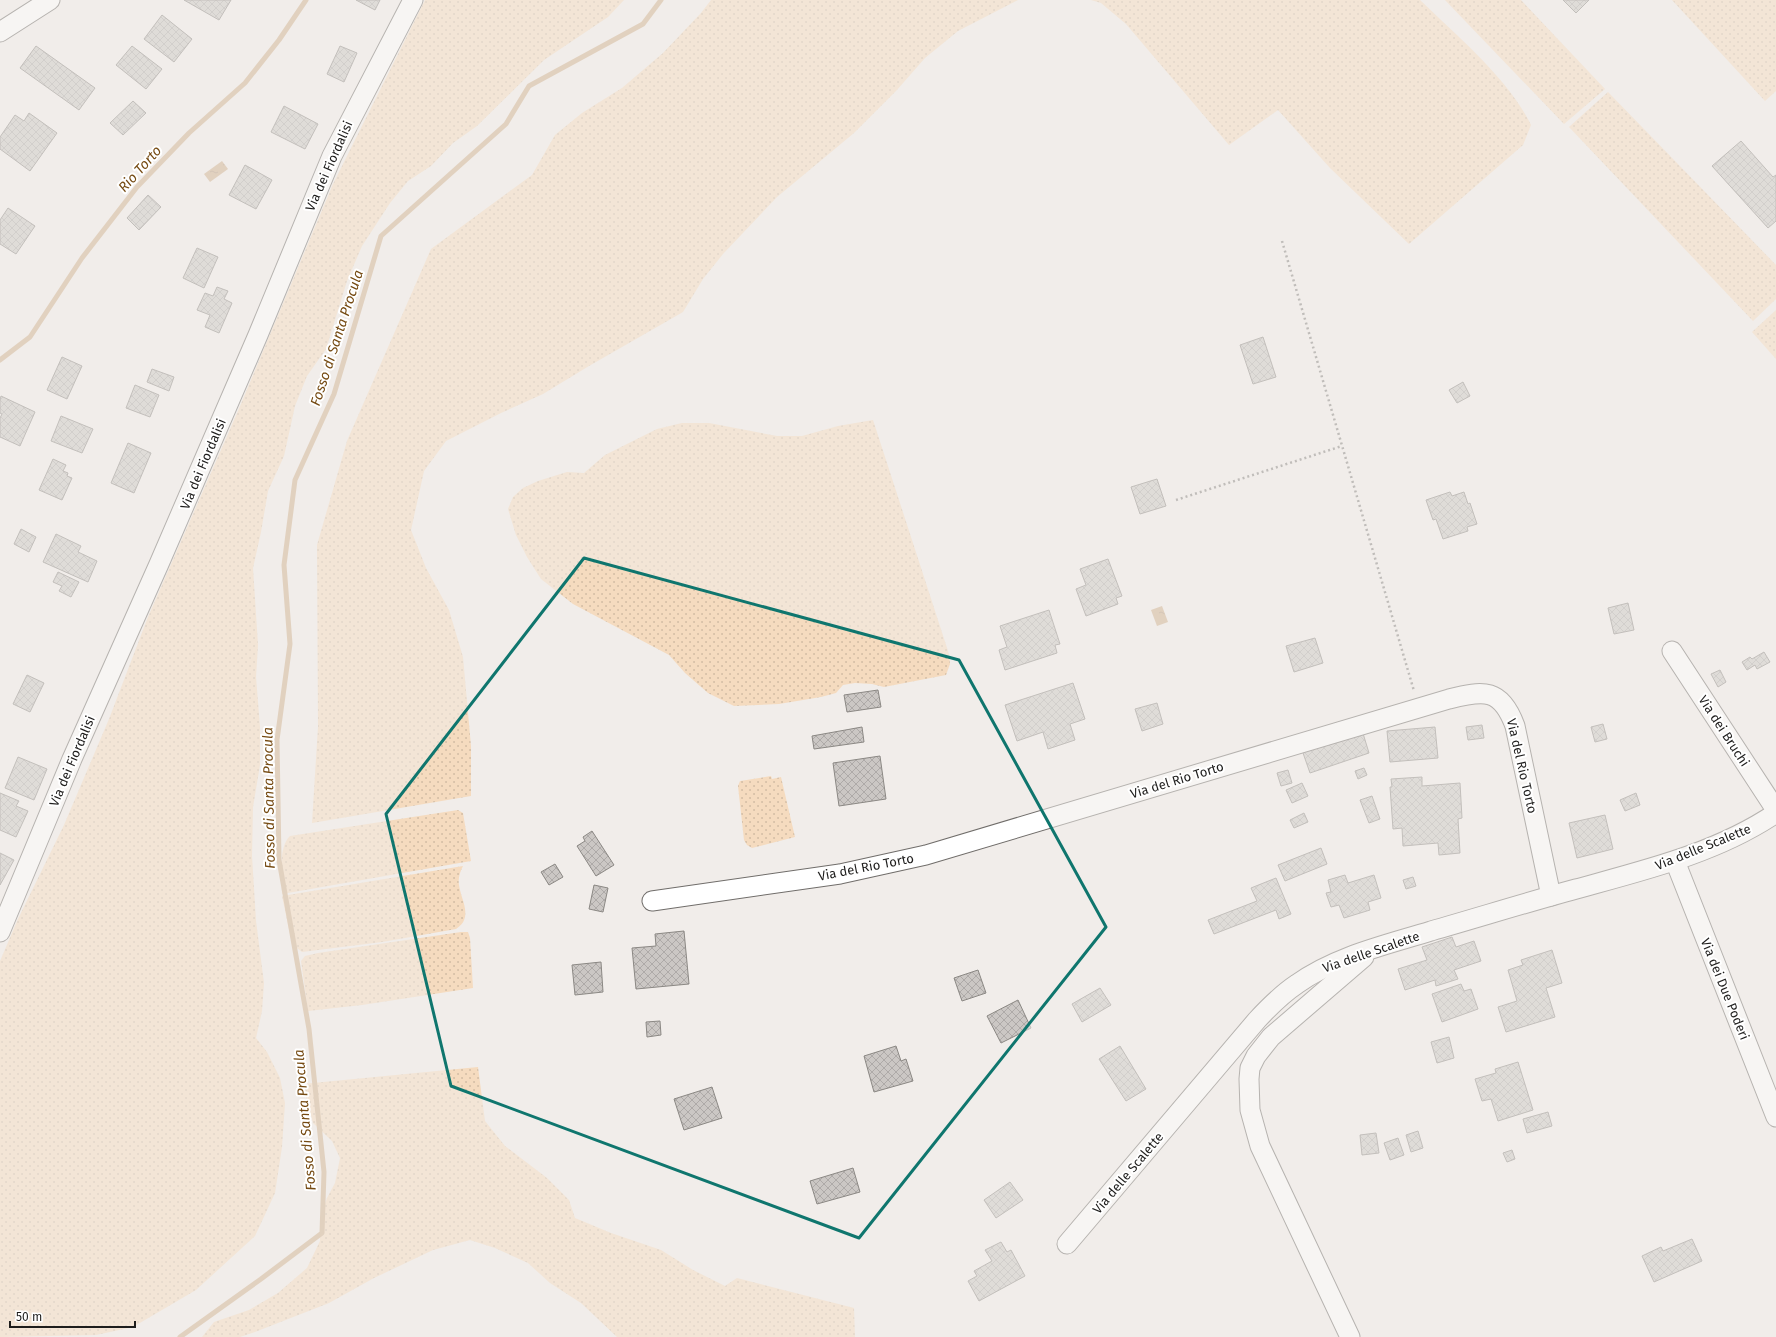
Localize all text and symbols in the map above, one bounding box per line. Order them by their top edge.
street label: Via dei Fiordalisi [302,119,356,213]
water label: Rio Torto [115,142,165,196]
water label: Fosso di Santa Procula [307,268,367,408]
street label: Via dei Fiordalisi [177,416,229,512]
street label: Via dei Bruchi [1696,693,1752,769]
street label: Via dei Fiordalisi [46,713,98,809]
street label: Via del Rio Torto [1504,717,1540,815]
water label: Fosso di Santa Procula [259,727,279,869]
street label: Via del Rio Torto [1129,759,1225,801]
street label: Via delle Scalette [1653,821,1753,873]
street label: Via del Rio Torto [817,850,915,884]
street label: Via delle Scalette [1321,928,1421,976]
street label: Via dei Due Poderi [1698,936,1752,1042]
water label: Fosso di Santa Procula [290,1049,320,1191]
street label: Via delle Scalette [1090,1129,1166,1217]
scale bar [10,1303,135,1329]
text: 50 m [16,1310,42,1324]

